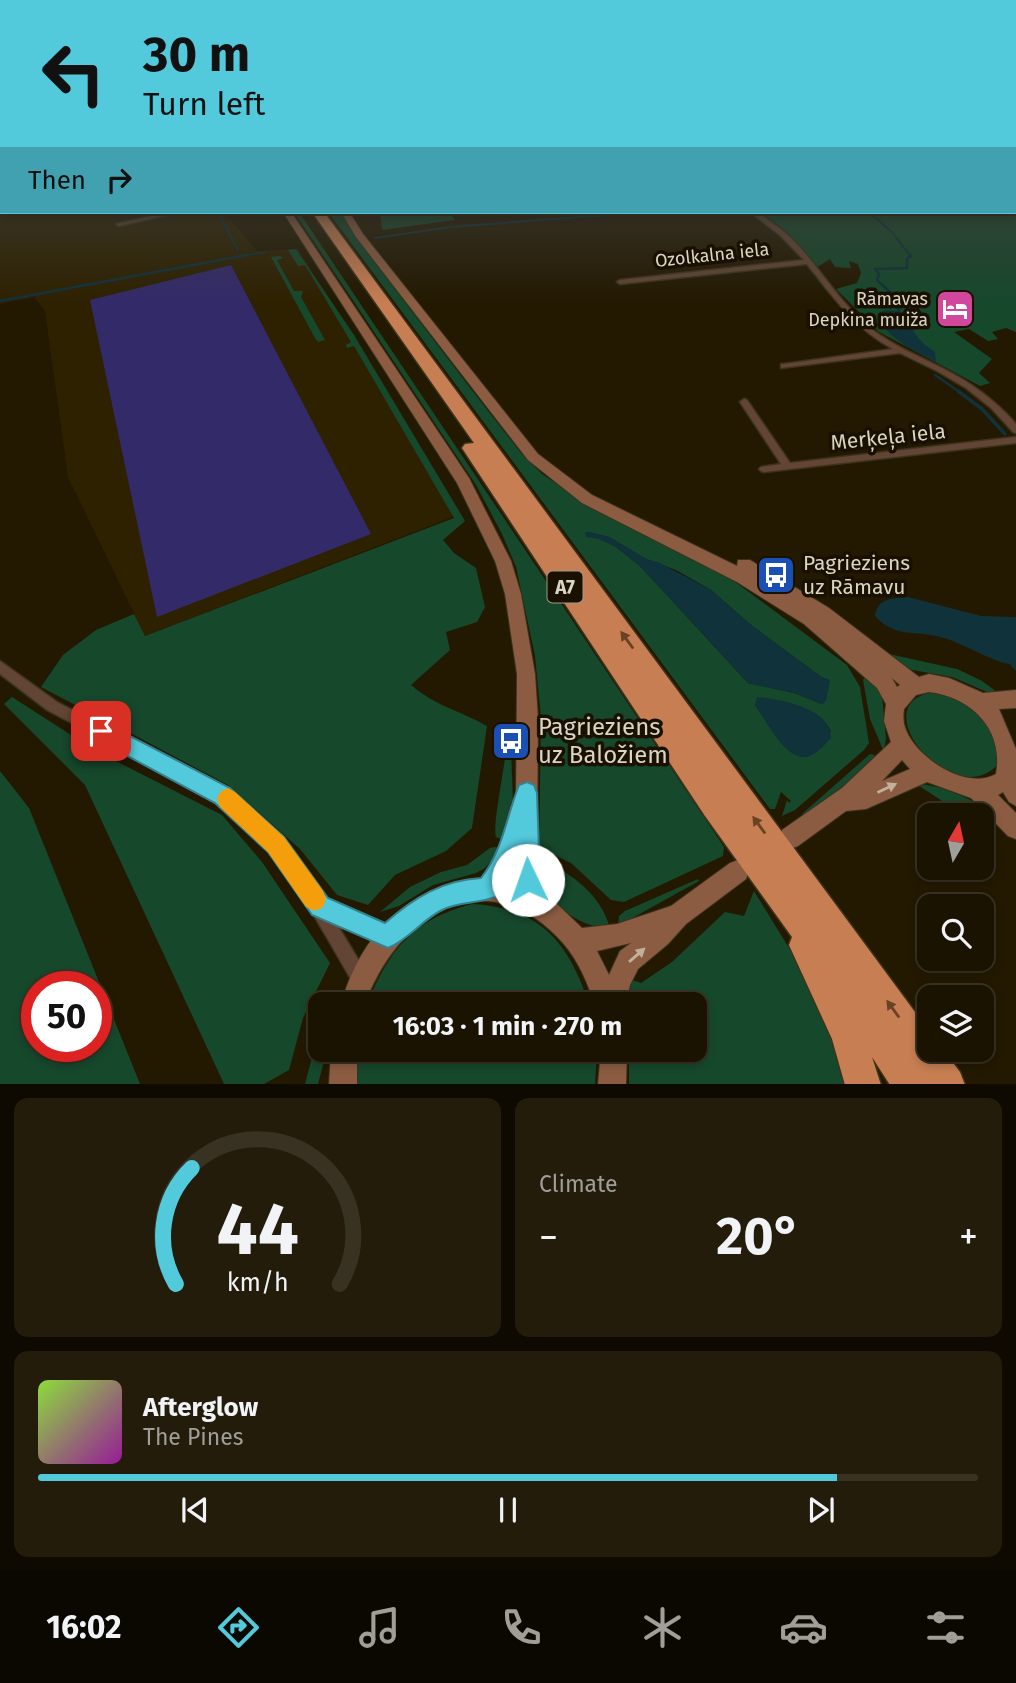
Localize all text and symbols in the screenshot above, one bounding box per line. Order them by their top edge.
text: 30 m [143,25,250,84]
icon: left [28,28,119,119]
text: Turn left [143,85,265,123]
icon: right [100,161,138,199]
text: Then [28,165,86,196]
street label: Ozolkalna iela [654,238,770,272]
place label: Rāmavas Depkina muiža [808,288,928,331]
hotel icon: Rāmavas Depkina muiža [934,288,976,330]
street label: Merķeļa iela [829,418,947,456]
place label: Pagrieziens uz Rāmavu [803,550,910,600]
bus stop icon: Pagrieziens uz Rāmavu [755,554,797,596]
road number: A7 [548,572,582,602]
one-way arrow [620,631,634,649]
pin [71,701,131,761]
icon: arrive [82,712,120,750]
place label: Pagrieziens uz Baložiem [538,713,668,769]
bus stop icon: Pagrieziens uz Baložiem [490,720,532,762]
one-way arrow [877,783,898,794]
north arrow [917,803,994,880]
map controls [917,803,994,1062]
one-way arrow [752,816,766,834]
position arrow [491,843,565,917]
button: search [917,894,994,971]
one-way arrow [628,947,646,963]
speed limit sign: 50 [21,971,112,1062]
button: layers [917,985,994,1062]
one-way arrow [886,1000,900,1018]
text: 16:03 · 1 min · 270 m [393,1011,622,1042]
text: Climate [539,1170,618,1198]
text: 44 [216,1186,299,1273]
text: 20° [716,1205,801,1268]
text: − [539,1214,558,1260]
text: + [959,1214,978,1260]
text: km/h [227,1267,288,1297]
text: Afterglow [143,1392,258,1423]
text: The Pines [143,1423,244,1451]
icon: previous [176,1491,214,1529]
icon: pause [489,1491,527,1529]
icon: next [802,1491,840,1529]
icon: directions [214,1603,263,1652]
icon: music [355,1603,404,1652]
icon: phone [497,1603,546,1652]
icon: climate [638,1603,687,1652]
icon: car [779,1603,828,1652]
icon: filters [921,1603,970,1652]
text: 16:02 [46,1608,122,1646]

